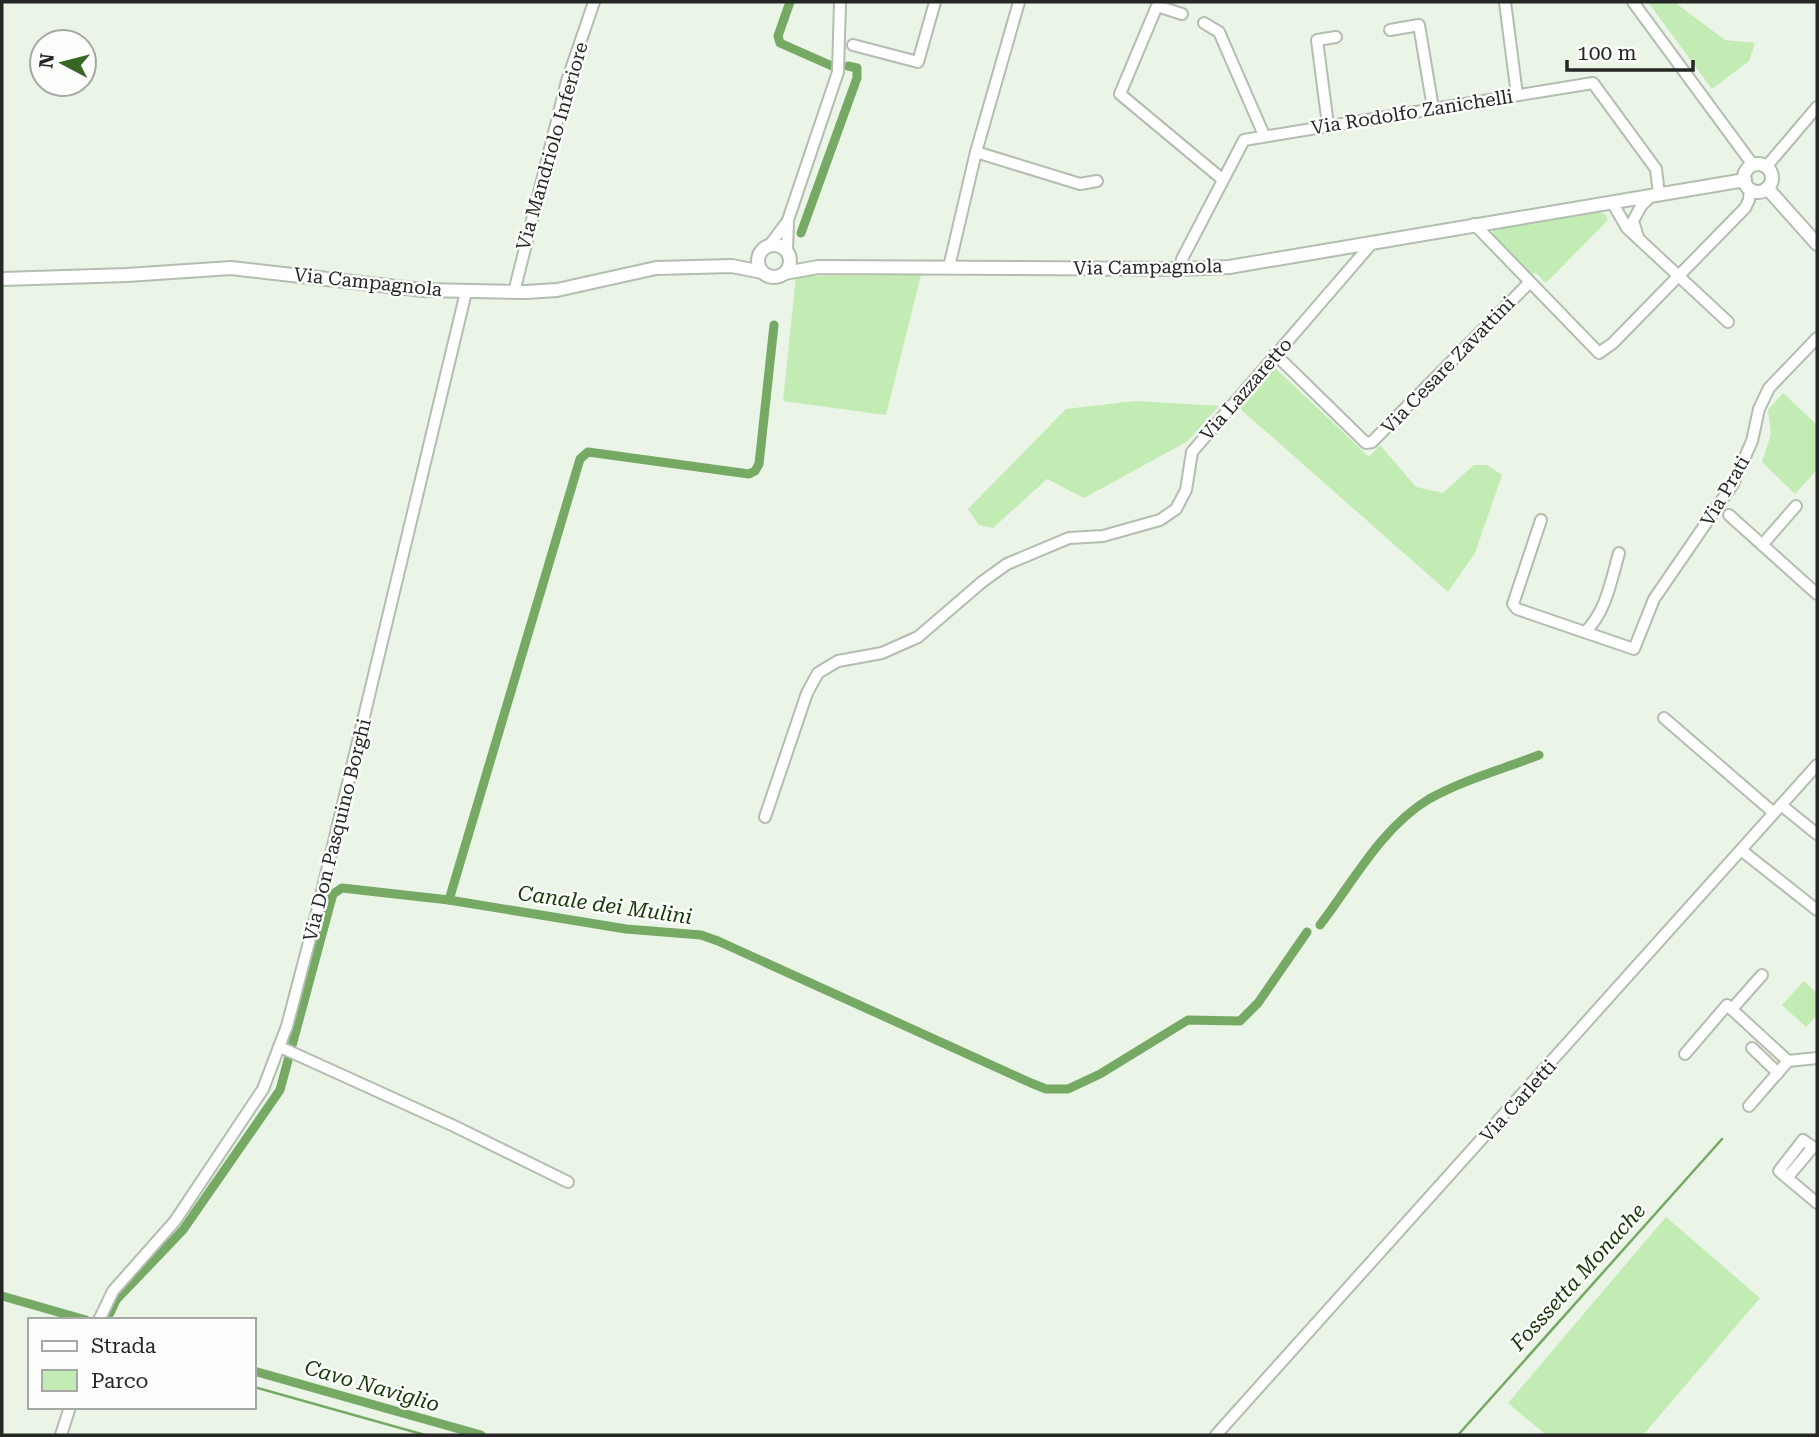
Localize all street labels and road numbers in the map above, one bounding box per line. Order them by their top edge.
street label: Via Mandriolo Inferiore [511,39,593,253]
street label: Via Rodolfo Zanichelli [1309,85,1515,139]
street label: Via Campagnola [1073,254,1223,280]
street label: Via Campagnola [293,263,444,301]
street label: Via Cesare Zavattini [1377,292,1519,438]
street label: Via Lazzaretto [1195,333,1297,445]
street label: Via Prati [1696,452,1754,530]
street label: Via Don Pasquino Borghi [298,716,376,944]
street label: Via Carletti [1475,1055,1561,1147]

